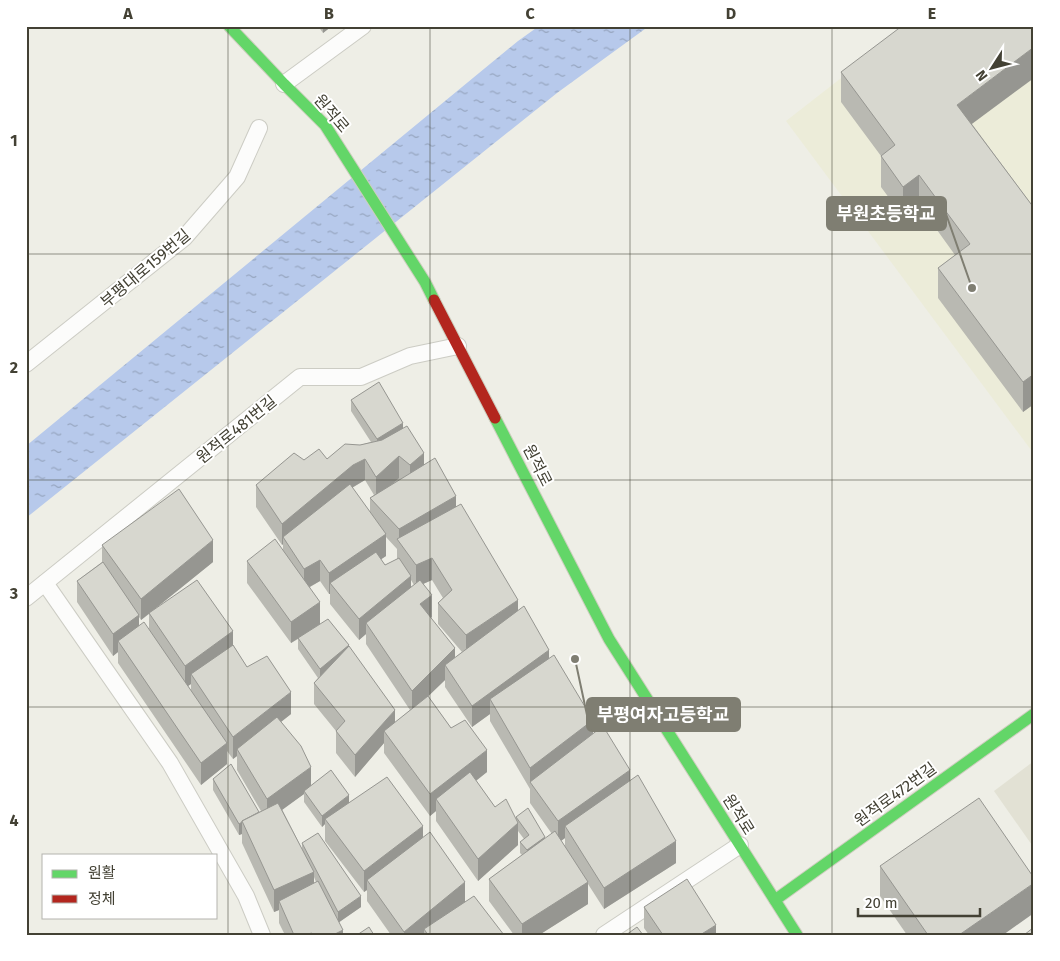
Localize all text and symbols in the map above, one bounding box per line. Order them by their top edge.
text: A [122,4,133,23]
text: B [324,4,334,23]
text: C [525,4,535,23]
text: D [726,4,736,23]
text: E [928,4,936,23]
north arrow [968,42,1018,92]
text: N [972,67,991,84]
street label: 원적로 [310,90,353,137]
text: 1 [10,131,18,150]
callout: 부원초등학교 [827,197,946,230]
text: 부원초등학교 [836,203,936,225]
street label: 부평대로159번길 [97,225,194,311]
text: 2 [10,358,18,377]
street label: 원적로481번길 [192,391,280,467]
street label: 원적로 [519,441,556,489]
text: 3 [9,584,18,603]
callout: 부평여자고등학교 [587,698,740,731]
text: 부평여자고등학교 [597,704,729,726]
street label: 원적로472번길 [851,758,940,830]
street label: 원적로 [719,791,758,838]
text: 4 [9,811,19,830]
legend [42,854,218,918]
text: 원활 [88,864,116,882]
scale bar [858,886,980,918]
text: 정체 [88,890,116,908]
text: 20 m [865,894,898,912]

